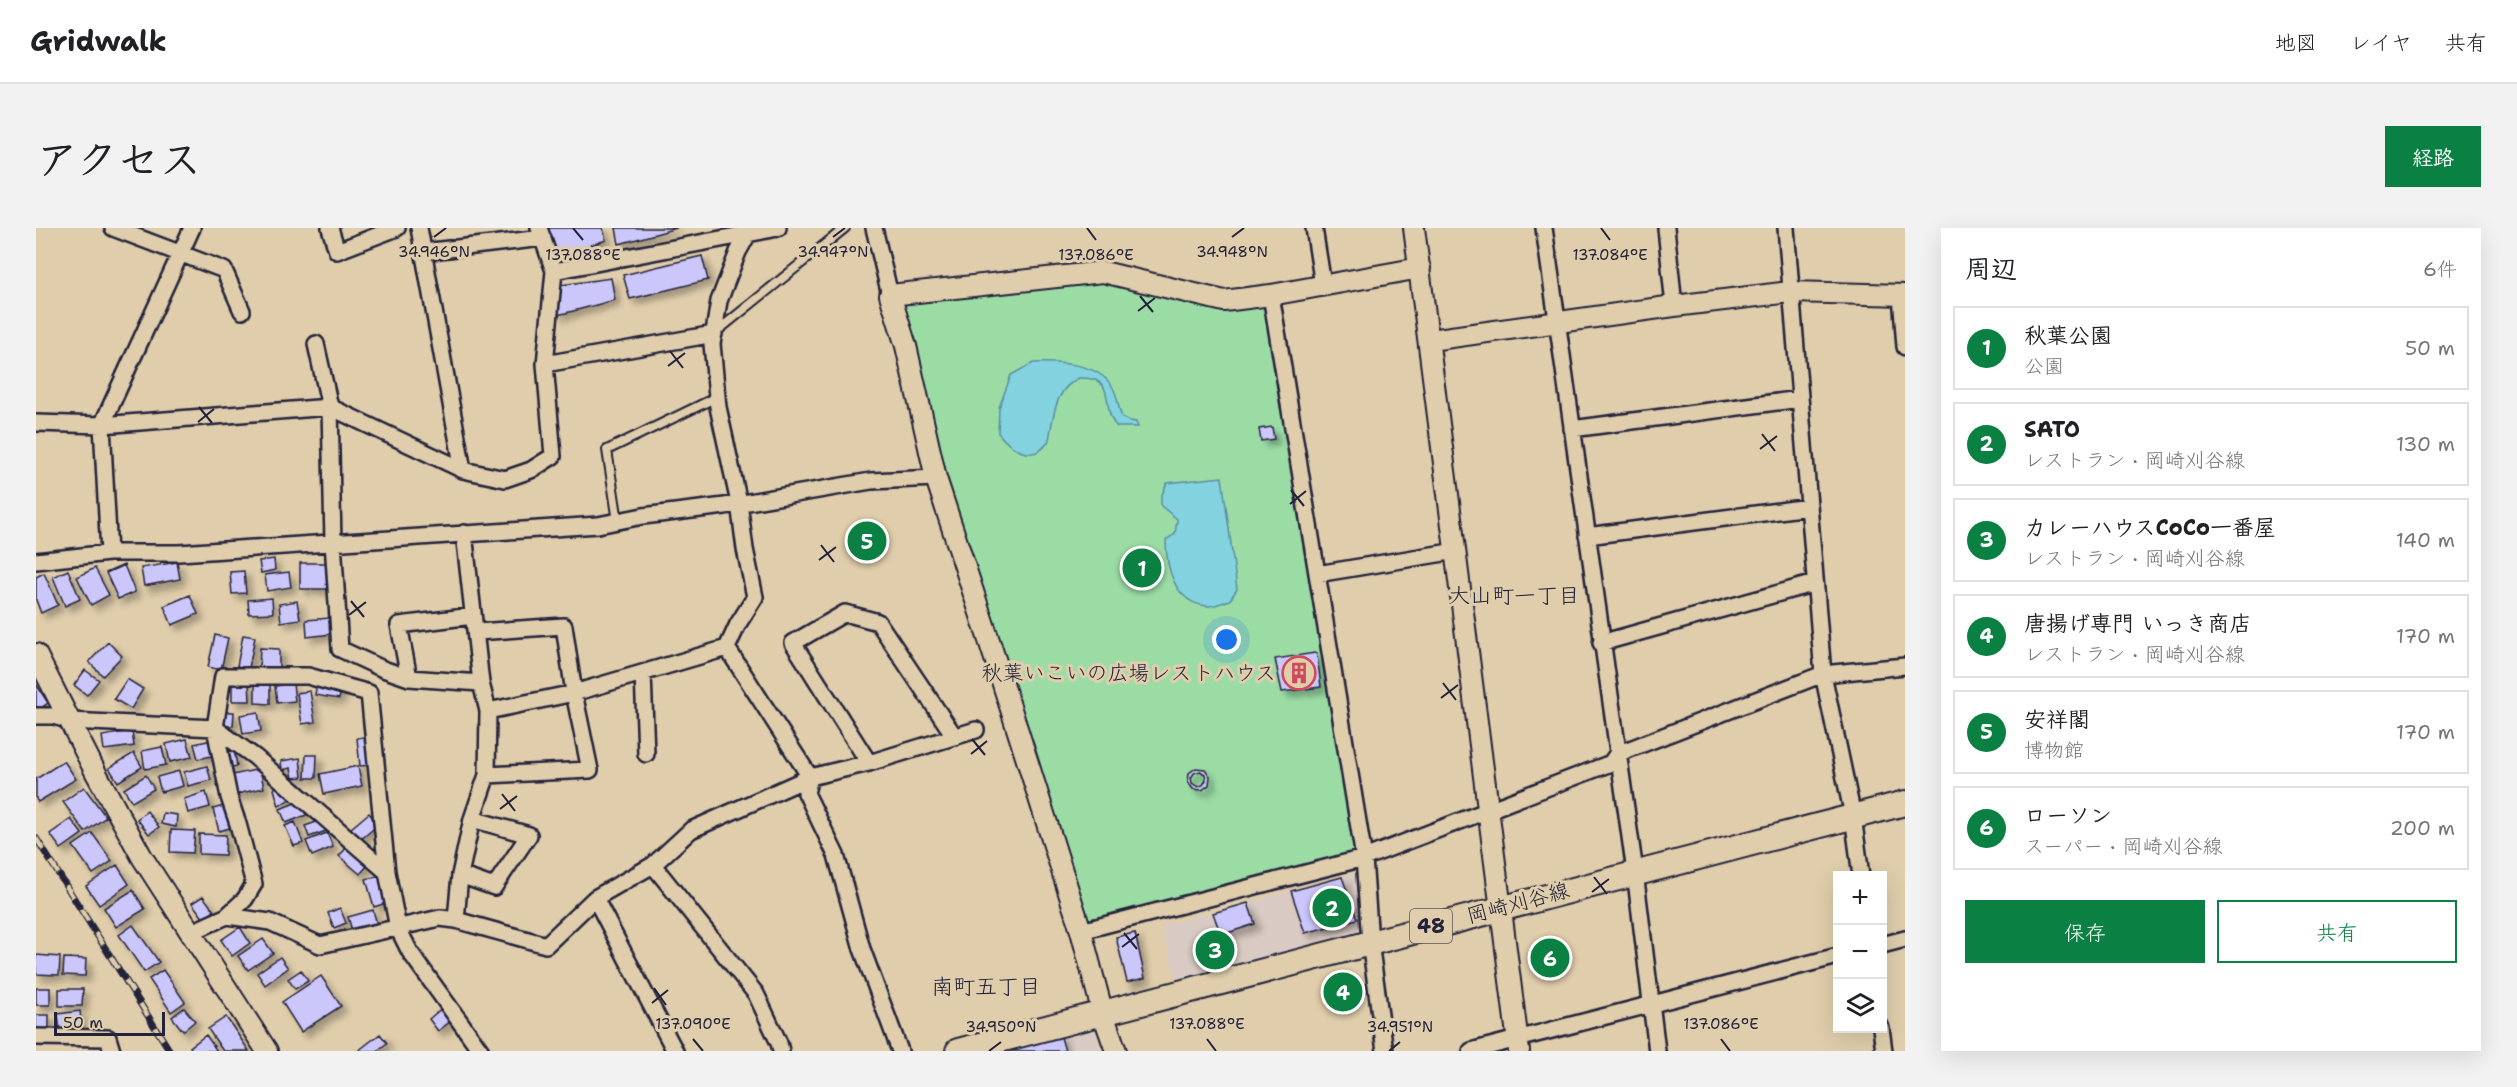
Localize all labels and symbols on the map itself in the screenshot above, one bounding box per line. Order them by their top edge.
text: 34.946°N [398,242,470,262]
text: 34.947°N [797,242,869,262]
text: 34.948°N [1196,242,1268,262]
text: 137.088°E [545,245,621,265]
text: 137.086°E [1058,245,1134,265]
text: 137.084°E [1572,245,1648,265]
pin: 5 [848,518,886,564]
pin: 1 [1122,546,1162,590]
district label: 大山町一丁目 [1448,581,1580,610]
your location [1212,625,1241,654]
building icon: 秋葉いこいの広場レストハウス [1281,655,1317,691]
place label: 秋葉いこいの広場レストハウス [982,659,1276,687]
street label: 岡崎刈谷線 [1464,876,1572,930]
pin: 2 [1312,886,1352,930]
road number: 48 [1410,909,1452,943]
pin: 3 [1196,928,1234,972]
pin: 6 [1530,936,1570,980]
pin: 4 [1324,970,1362,1014]
district label: 南町五丁目 [931,972,1041,1001]
scale bar [54,1009,165,1036]
text: 137.090°E [655,1014,731,1034]
text: 137.088°E [1169,1014,1245,1034]
text: 137.086°E [1683,1014,1759,1034]
text: 34.950°N [965,1017,1037,1037]
text: 34.951°N [1367,1017,1433,1037]

